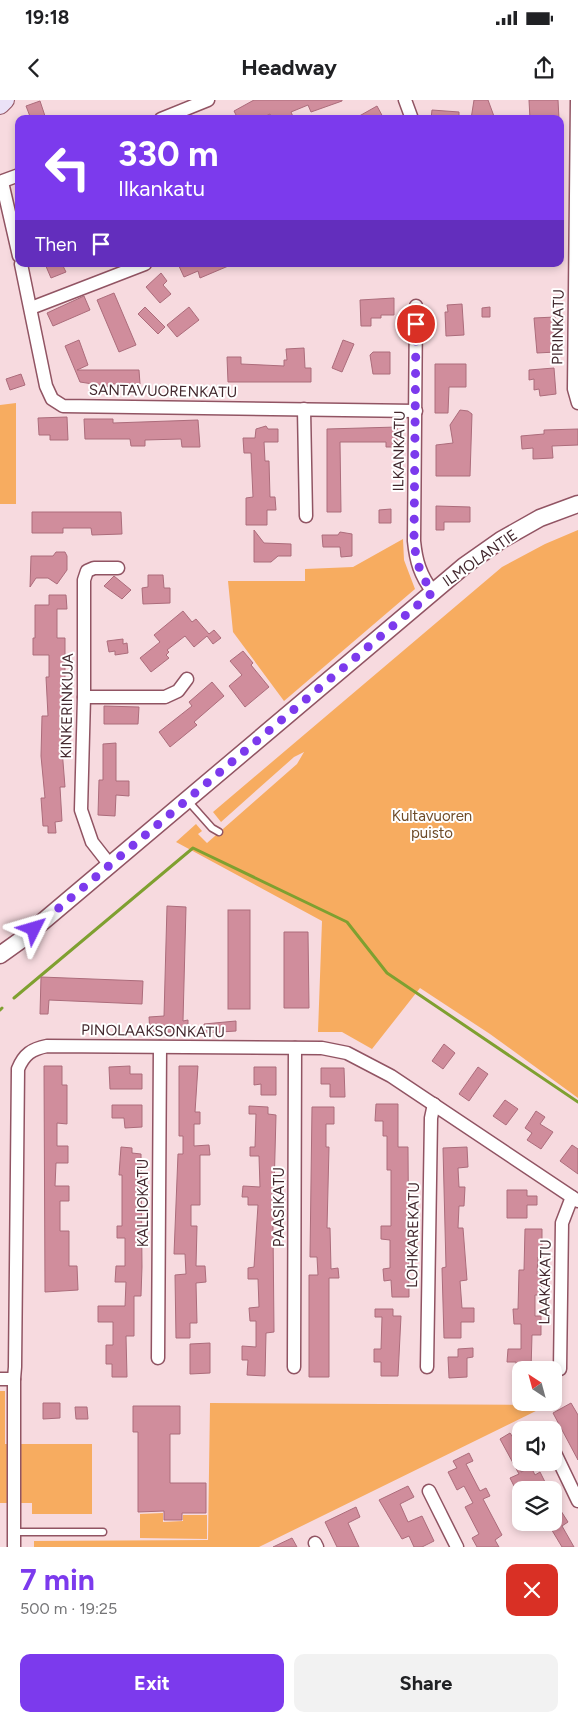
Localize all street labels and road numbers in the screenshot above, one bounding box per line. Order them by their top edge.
street label: PIRINKATU [548,289,568,365]
street label: SANTAVUORENKATU [89,381,237,401]
street label: ILKANKATU [389,410,409,492]
street label: ILMOLANTIE [439,526,521,590]
street label: KINKERINKUJA [57,653,77,759]
street label: PINOLAAKSONKATU [81,1021,225,1041]
street label: KALLIOKATU [134,1159,152,1247]
street label: PAASIKATU [270,1167,288,1247]
street label: LOHKAREKATU [403,1182,423,1288]
street label: LAAKAKATU [535,1239,555,1325]

